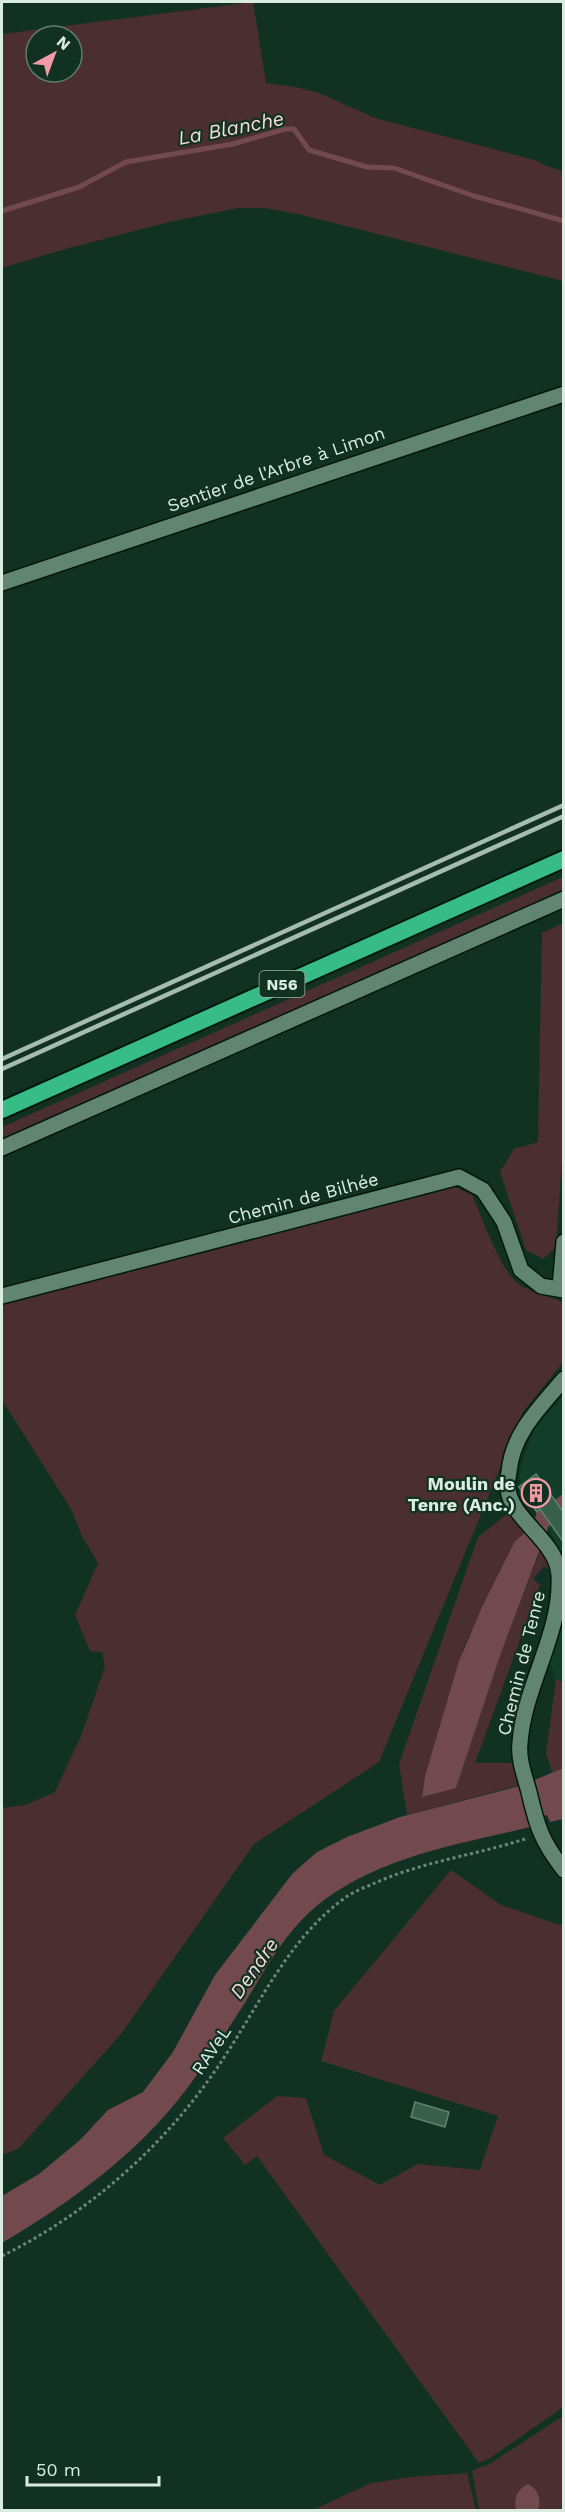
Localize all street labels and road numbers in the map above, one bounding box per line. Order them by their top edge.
street label: Sentier de l'Arbre à Limon [164,422,388,516]
road number: N56 [260,971,304,997]
street label: Chemin de Bilhée [225,1168,381,1228]
street label: Chemin de Tenre [493,1589,549,1737]
street label: RAVeL [187,2021,235,2079]

